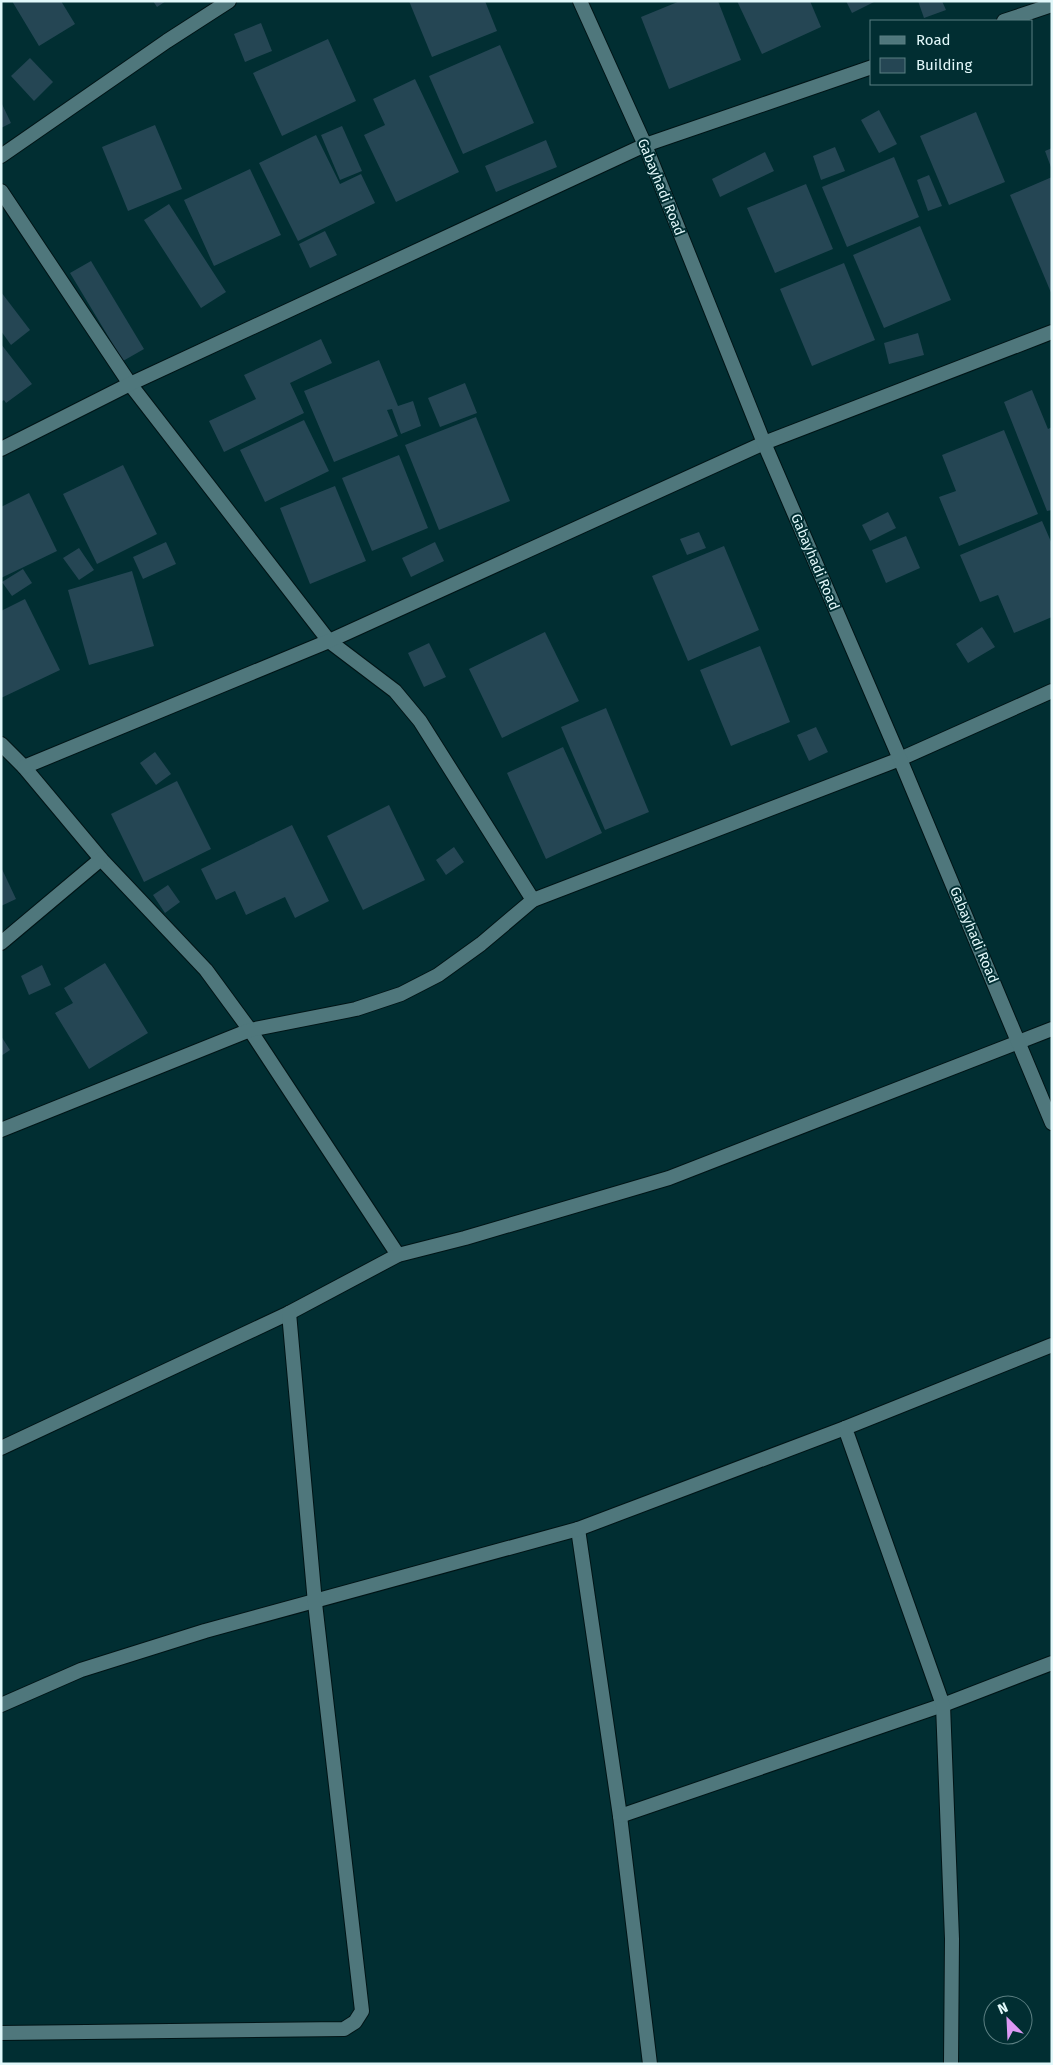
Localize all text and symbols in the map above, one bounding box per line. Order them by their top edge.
legend [870,20,1033,85]
text: Road [916,31,951,49]
text: Building [916,56,972,74]
street label: Gabayhadi Road [634,136,688,238]
street label: Gabayhadi Road [787,511,843,613]
street label: Gabayhadi Road [946,884,1002,986]
north arrow [983,1995,1033,2045]
text: N [995,1999,1011,2018]

